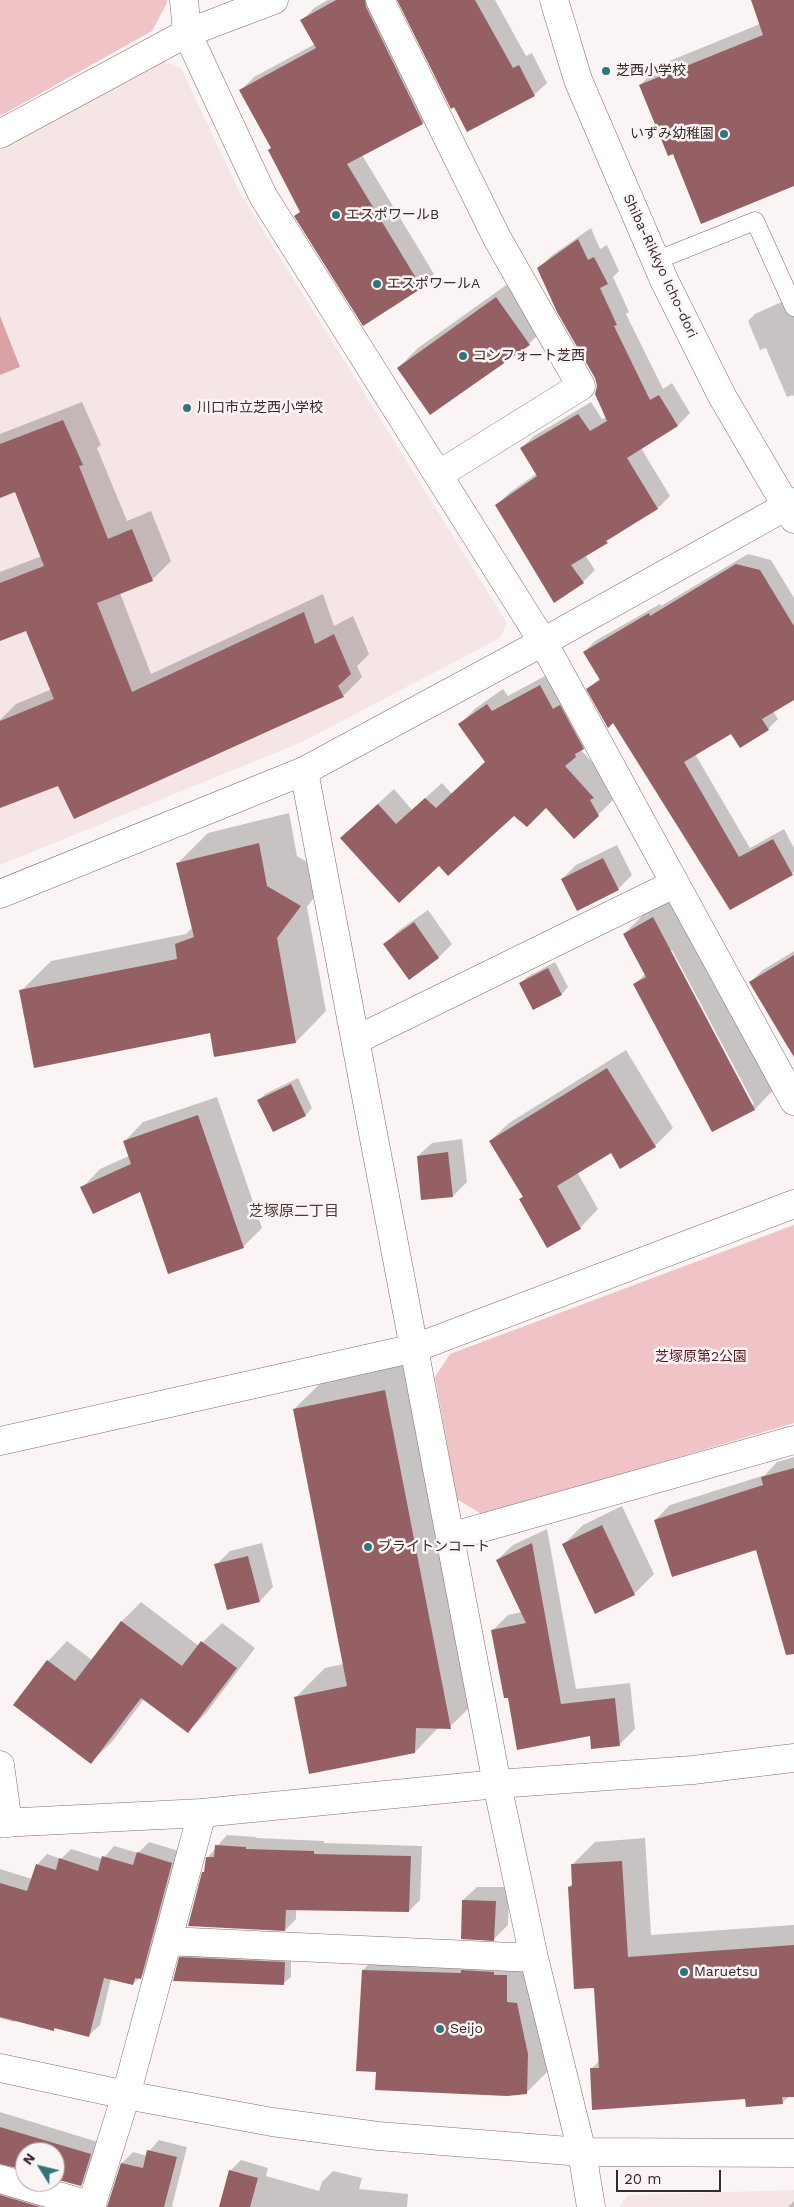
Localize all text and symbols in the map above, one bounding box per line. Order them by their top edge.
place label: 芝西小学校 [616,63,686,79]
marker: 芝西小学校 [600,65,612,77]
place label: いずみ幼稚園 [630,126,714,142]
marker: いずみ幼稚園 [718,128,730,140]
street label: Shiba-Rikkyo Icho-dori [619,191,701,341]
place label: エスポワールB [346,207,439,223]
marker: エスポワールB [330,209,342,221]
place label: エスポワールA [387,276,480,292]
marker: エスポワールA [371,278,383,290]
place label: コンフォート芝西 [473,348,585,364]
marker: コンフォート芝西 [457,350,469,362]
place label: 川口市立芝西小学校 [197,400,323,416]
marker: 川口市立芝西小学校 [181,402,193,414]
district label: 芝塚原二丁目 [249,1203,339,1221]
park label: 芝塚原第2公園 [655,1349,747,1365]
place label: ブライトンコート [378,1539,490,1555]
marker: ブライトンコート [362,1541,374,1553]
place label: Maruetsu [694,1964,758,1980]
marker: Maruetsu [678,1966,690,1978]
place label: Seijo [450,2021,483,2037]
marker: Seijo [434,2023,446,2035]
north arrow [15,2142,65,2192]
text: N [19,2150,38,2168]
scale bar [619,2160,724,2192]
text: 20 m [624,2170,662,2188]

